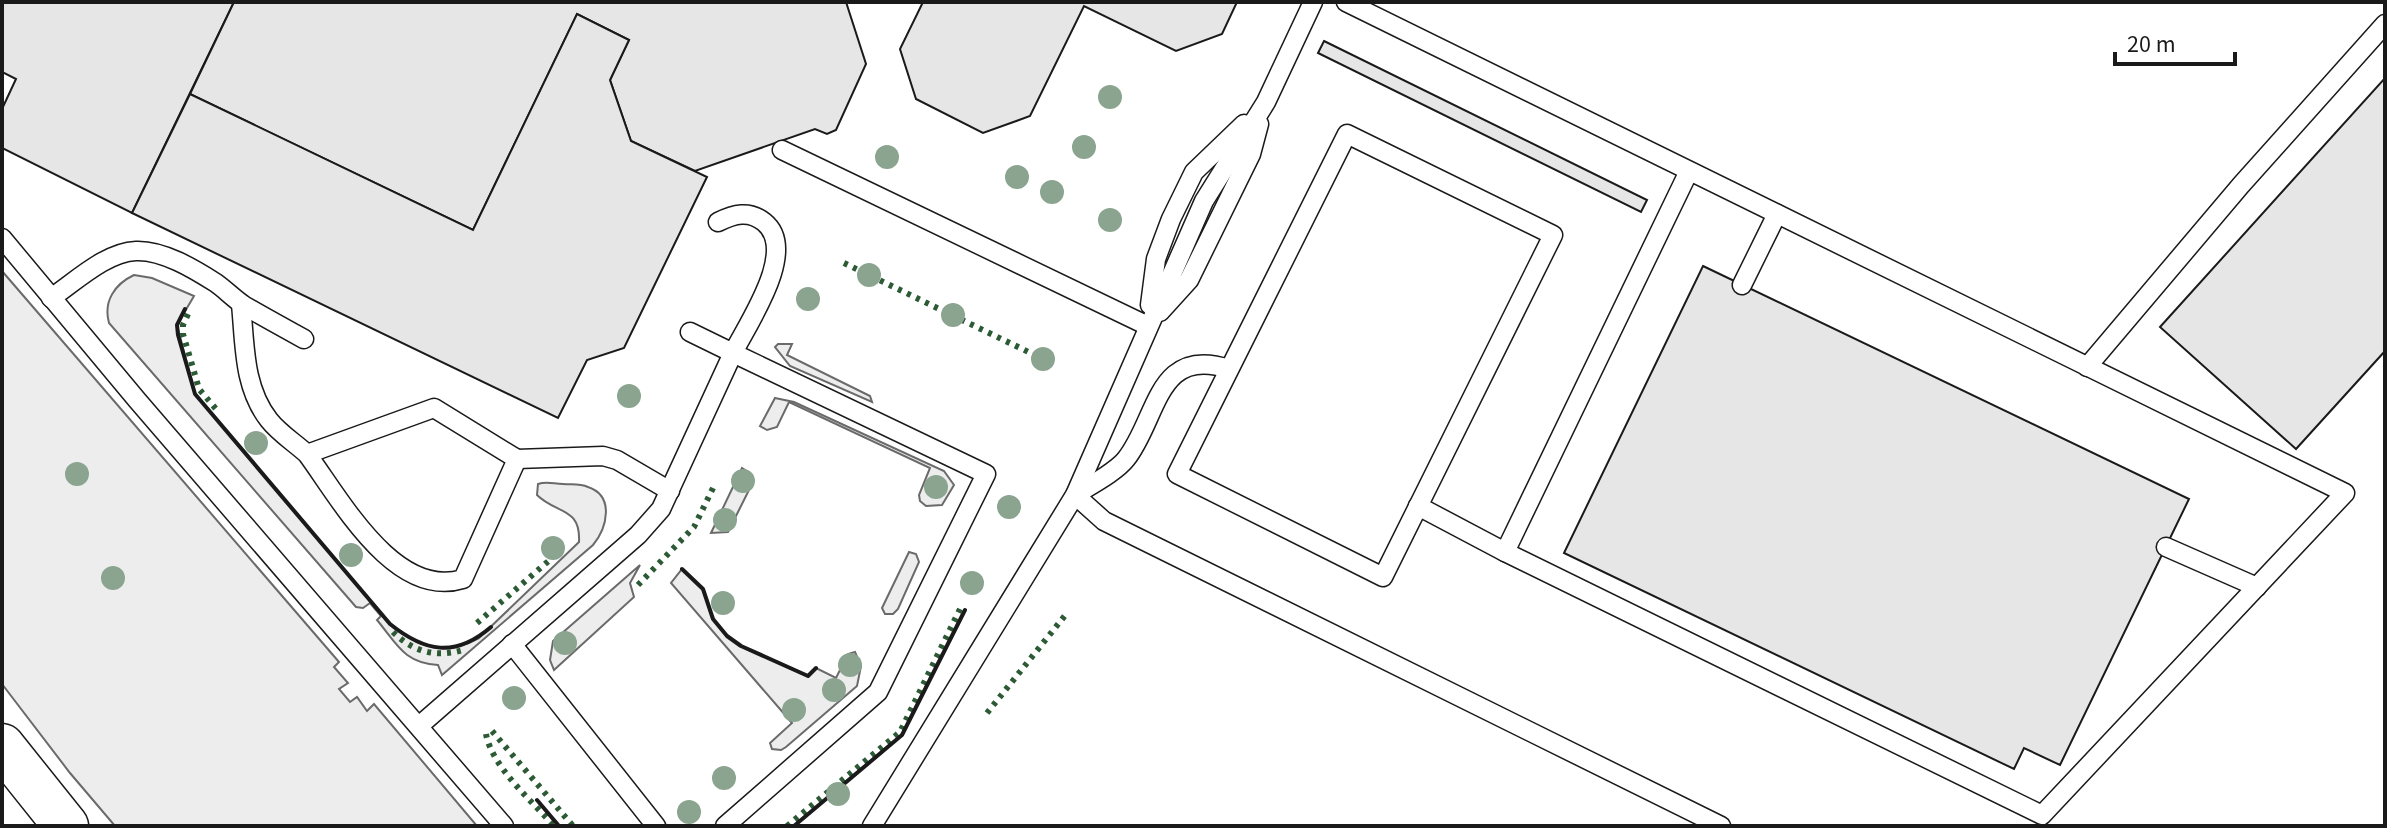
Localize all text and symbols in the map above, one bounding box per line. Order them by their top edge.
scale bar [2115,16,2235,66]
text: 20 m [2127,27,2176,62]

